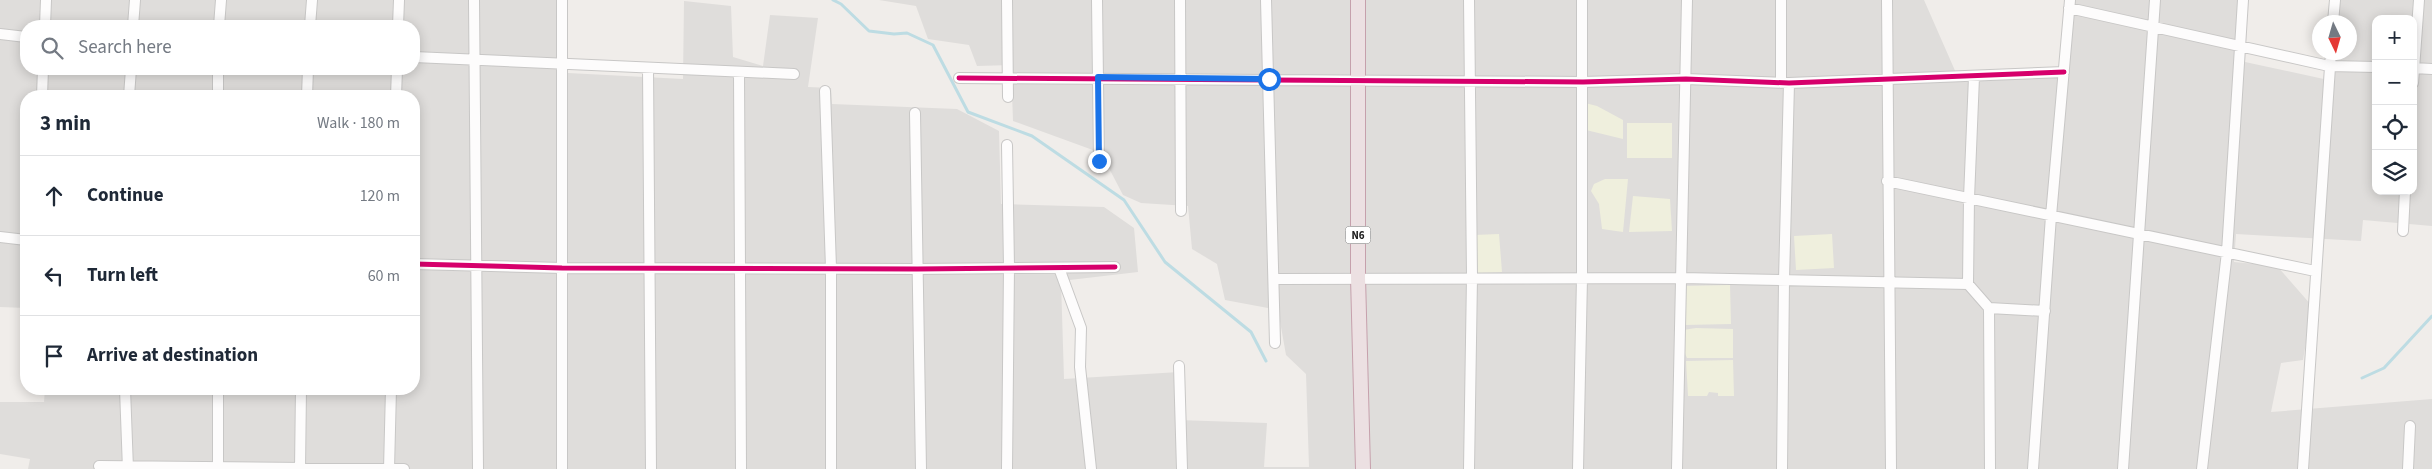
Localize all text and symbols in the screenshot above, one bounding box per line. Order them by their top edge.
north arrow [2312,15,2357,60]
map controls [2372,15,2417,195]
button: + [2372,15,2417,60]
search box [20,20,420,75]
icon: search [38,34,66,62]
text: Search here [78,34,172,61]
button: − [2372,60,2417,105]
route start [1258,68,1281,91]
button: locate [2372,105,2417,150]
text: 3 min [40,108,91,138]
text: Walk · 180 m [317,112,400,134]
route end [1088,150,1111,173]
button: layers [2372,150,2417,195]
icon: ahead [40,182,68,210]
text: Continue [87,182,164,209]
text: 120 m [360,185,400,207]
road number: N6 [1346,226,1370,244]
icon: left [40,262,68,290]
text: Turn left [87,262,158,289]
text: 60 m [368,265,400,287]
icon: arrive [40,342,68,370]
text: Arrive at destination [87,342,258,369]

